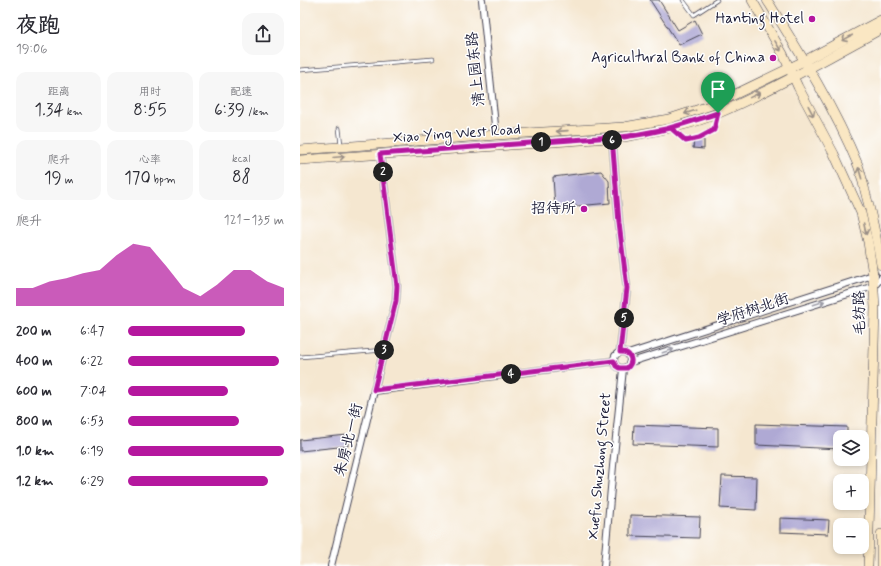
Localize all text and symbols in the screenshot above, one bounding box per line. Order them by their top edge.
place label: Hanting Hotel [715,9,804,30]
text: 夜跑 [16,12,60,40]
button: share [242,13,284,55]
marker: Hanting Hotel [807,14,817,24]
street label: 清上园东路 [462,31,490,107]
one-way arrow [841,35,853,43]
one-way arrow [775,40,783,52]
text: 19:06 [16,41,48,58]
place label: Agricultural Bank of China [591,48,765,68]
marker: Agricultural Bank of China [768,53,778,63]
pin [701,72,735,113]
icon: arrive [707,78,729,100]
text: 距离 [48,85,70,99]
text: 用时 [139,85,161,99]
text: 配速 [230,85,252,99]
one-way arrow [748,91,760,98]
text: 1.34 [35,99,64,121]
text: 8:55 [133,99,167,121]
text: 6:39 [214,99,245,121]
text: km [64,105,83,119]
text: /km [245,105,269,119]
one-way arrow [808,105,816,117]
one-way arrow [684,109,697,116]
street label: Xiao Ying West Road [393,120,521,149]
one-way arrow [556,127,569,134]
pin: 6 [602,130,622,150]
pin: 1 [531,132,551,152]
text: 6 [609,133,615,147]
text: 1 [539,135,543,149]
text: kcal [232,152,251,166]
text: 爬升 [48,153,70,167]
text: 心率 [139,153,161,167]
one-way arrow [332,154,345,161]
pin: 2 [373,162,393,182]
text: 2 [380,165,386,179]
text: 88 [232,166,251,188]
text: 19 [44,167,62,189]
text: 170 [124,167,151,189]
one-way arrow [856,167,863,180]
text: m [62,173,73,187]
text: bpm [151,173,176,187]
place label: 招待所 [531,199,576,219]
marker: 招待所 [579,204,589,214]
text: 121–135 m [224,212,284,229]
text: 爬升 [16,213,42,230]
one-way arrow [861,222,869,235]
street label: 学府树北街 [714,289,792,331]
street label: 毛纺路 [850,290,870,336]
one-way arrow [812,299,825,306]
pin: 5 [614,308,634,328]
text: 5 [621,311,627,325]
text: 200 m [16,323,51,340]
text: 6:47 [80,323,104,340]
pin: 3 [374,340,394,360]
text: 3 [382,343,386,357]
one-way arrow [662,346,674,354]
text: 400 m [16,353,53,370]
text: 6:22 [80,353,103,370]
pin: 4 [501,364,521,384]
text: 4 [508,367,514,381]
text: 600 m [16,383,52,400]
text: 7:04 [80,383,107,400]
street label: Xuefu Shuzhong Street [584,392,617,540]
street label: 朱房北一街 [330,401,368,479]
text: 800 m [16,413,52,430]
text: 6:53 [80,413,103,430]
map controls [833,430,869,554]
button: layers [833,430,869,466]
text: 1.0 km [16,443,54,460]
text: 6:19 [80,443,104,460]
text: 1.2 km [16,473,53,490]
text: 6:29 [80,473,104,490]
button: + [833,474,869,510]
button: − [833,518,869,554]

